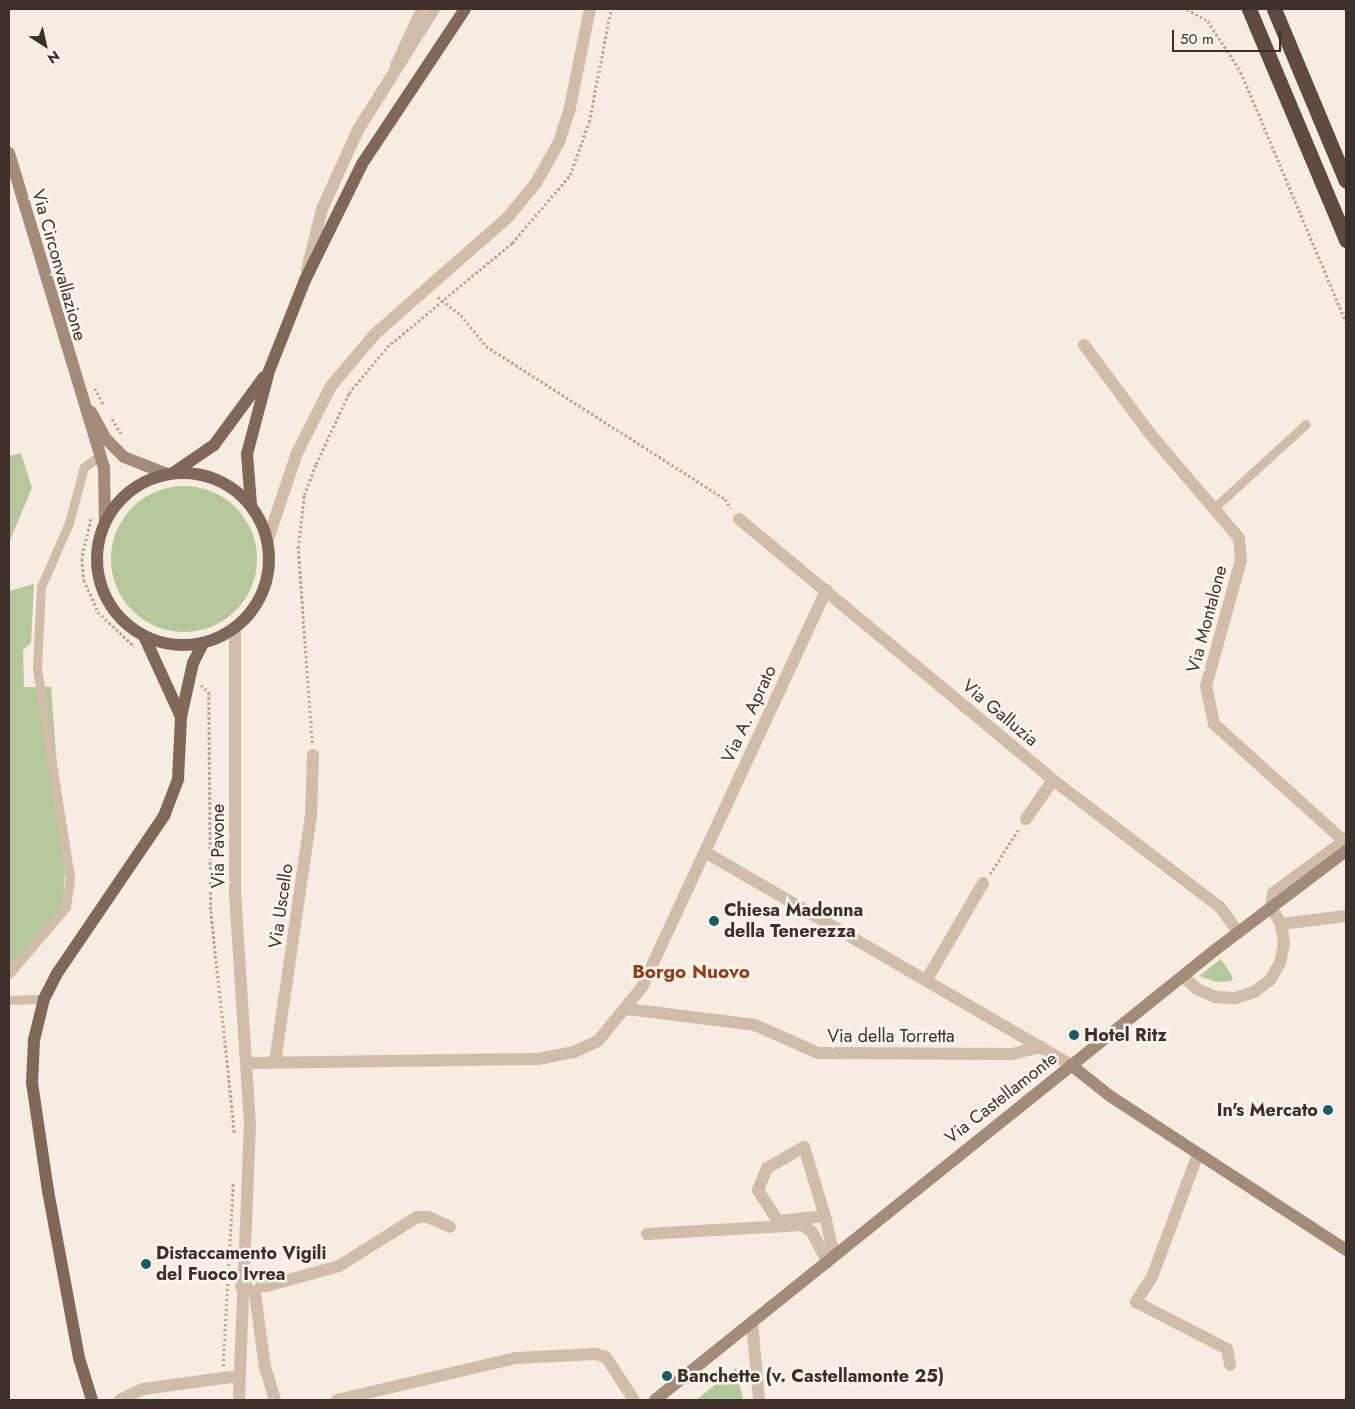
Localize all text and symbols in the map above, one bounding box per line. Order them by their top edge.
north arrow [20,20,70,70]
scale bar [1175,20,1284,52]
text: 50 m [1180,28,1214,50]
text: N [43,46,64,69]
street label: Via Circonvallazione [27,187,91,343]
street label: Via Montalone [1182,563,1232,675]
street label: Via A. Aprato [717,662,781,766]
street label: Via Galluzia [958,675,1042,751]
street label: Via Pavone [207,804,229,888]
street label: Via Uscello [264,862,298,950]
place label: Chiesa Madonna della Tenerezza [724,900,863,942]
marker: Chiesa Madonna della Tenerezza [708,915,720,927]
district label: Borgo Nuovo [632,961,750,983]
place label: Hotel Ritz [1084,1024,1167,1046]
street label: Via della Torretta [827,1025,955,1047]
marker: Hotel Ritz [1068,1029,1080,1041]
street label: Via Castellamonte [941,1048,1061,1148]
place label: In's Mercato [1217,1099,1318,1121]
marker: In's Mercato [1322,1104,1334,1116]
place label: Distaccamento Vigili del Fuoco Ivrea [156,1243,326,1286]
marker: Distaccamento Vigili del Fuoco Ivrea [140,1258,152,1270]
place label: Banchette (v. Castellamonte 25) [677,1365,944,1387]
marker: Banchette (v. Castellamonte 25) [661,1370,673,1382]

